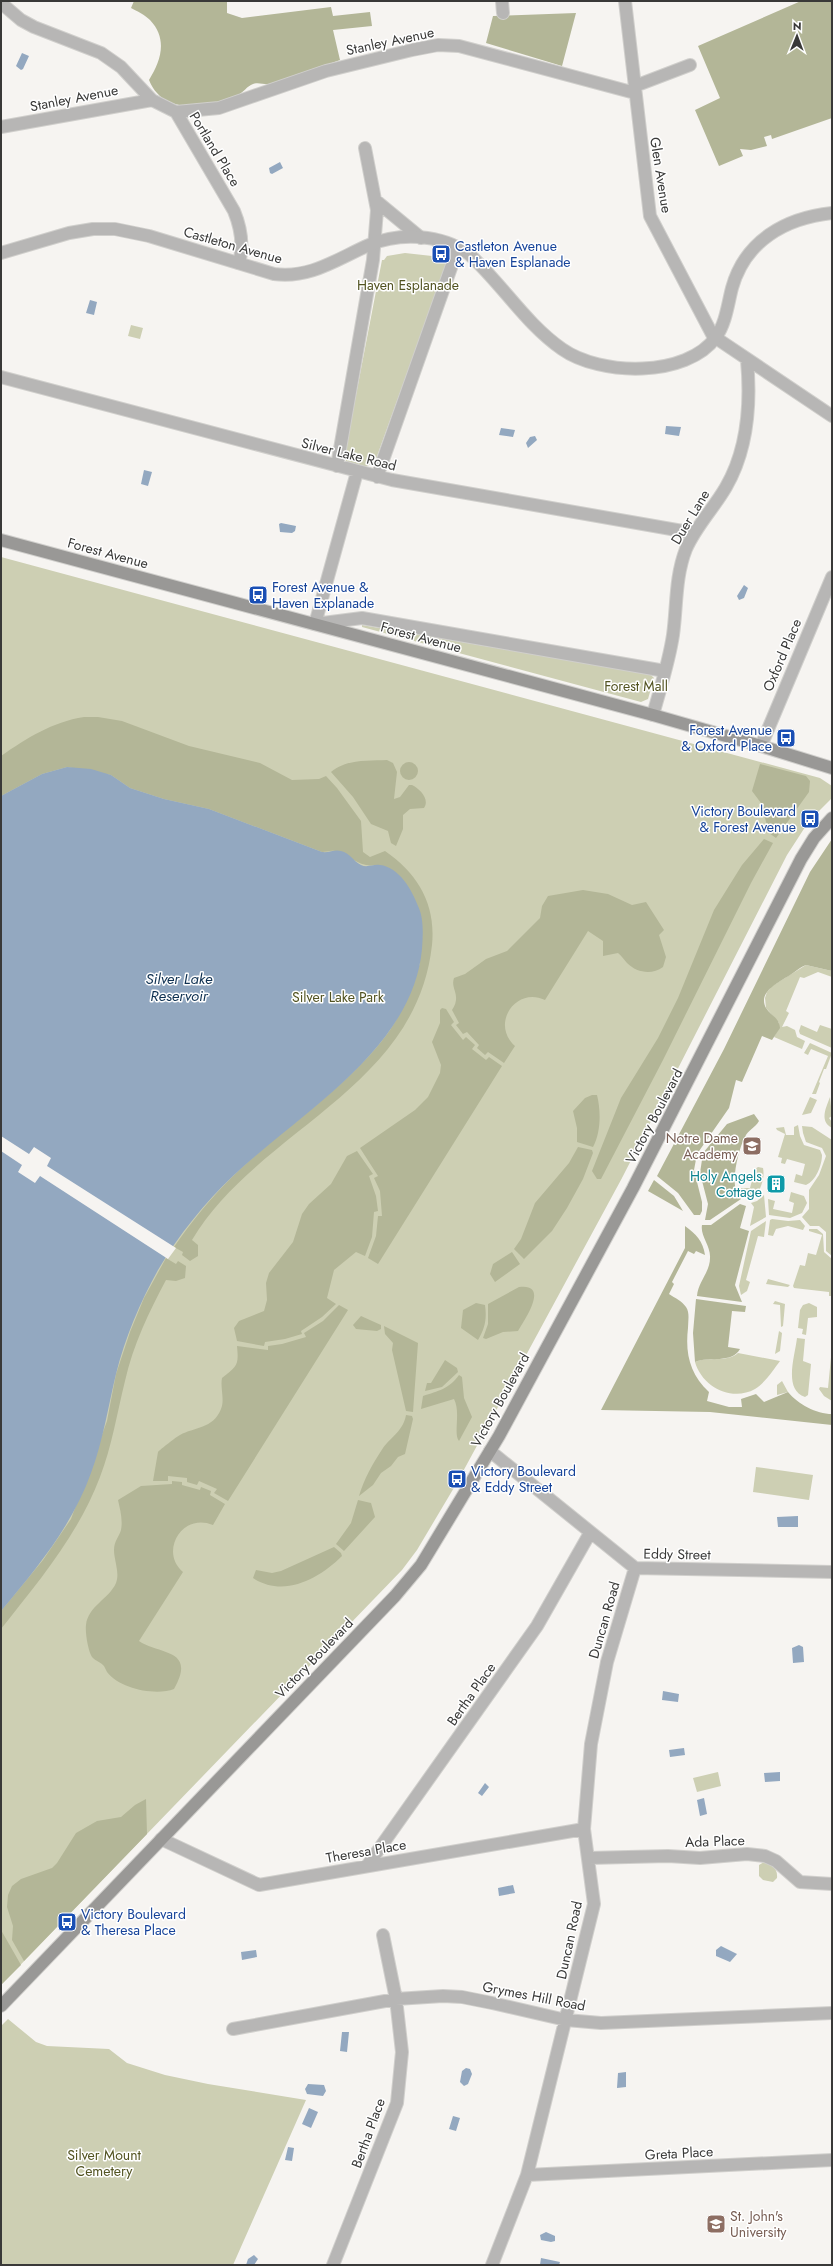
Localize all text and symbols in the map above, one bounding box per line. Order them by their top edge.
north arrow [777,16,817,56]
text: N [793,18,802,34]
street label: Stanley Avenue [344,22,436,60]
street label: Stanley Avenue [28,80,120,116]
street label: Portland Place [185,108,245,190]
street label: Glen Avenue [645,136,677,214]
street label: Castleton Avenue [181,221,285,269]
place label: Castleton Avenue & Haven Esplanade [455,236,571,272]
bus stop icon: Castleton Avenue & Haven Esplanade [430,243,452,265]
park label: Haven Esplanade [357,275,459,295]
street label: Silver Lake Road [299,433,399,475]
street label: Duer Lane [666,486,714,548]
street label: Forest Avenue [65,533,151,573]
place label: Forest Avenue & Haven Explanade [272,577,374,613]
bus stop icon: Forest Avenue & Haven Explanade [247,584,269,606]
street label: Oxford Place [758,616,806,694]
street label: Forest Avenue [378,617,464,657]
park label: Forest Mall [604,676,668,696]
place label: Forest Avenue & Oxford Place [681,720,772,756]
bus stop icon: Forest Avenue & Oxford Place [775,727,797,749]
place label: Victory Boulevard & Forest Avenue [691,801,796,837]
bus stop icon: Victory Boulevard & Forest Avenue [799,808,821,830]
water label: Silver Lake Reservoir [146,968,213,1007]
park label: Silver Lake Park [292,987,385,1007]
street label: Victory Boulevard [621,1065,687,1167]
place label: Notre Dame Academy [666,1128,739,1164]
school or university icon: Notre Dame Academy [741,1135,763,1157]
place label: Holy Angels Cottage [690,1166,762,1202]
building icon: Holy Angels Cottage [765,1173,787,1195]
street label: Victory Boulevard [466,1349,534,1451]
place label: Victory Boulevard & Eddy Street [471,1461,576,1497]
bus stop icon: Victory Boulevard & Eddy Street [446,1468,468,1490]
street label: Eddy Street [643,1543,712,1565]
street label: Duncan Road [583,1579,625,1661]
street label: Victory Boulevard [270,1613,358,1703]
street label: Bertha Place [442,1658,500,1730]
street label: Ada Place [685,1830,745,1852]
street label: Theresa Place [324,1834,408,1868]
street label: Duncan Road [551,1899,587,1981]
place label: Victory Boulevard & Theresa Place [81,1904,186,1940]
bus stop icon: Victory Boulevard & Theresa Place [56,1911,78,1933]
street label: Grymes Hill Road [481,1976,587,2016]
street label: Bertha Place [346,2095,390,2171]
street label: Greta Place [644,2141,714,2165]
park label: Silver Mount Cemetery [67,2145,142,2181]
place label: St. John's University [730,2206,787,2242]
school or university icon: St. John's University [705,2213,727,2235]

